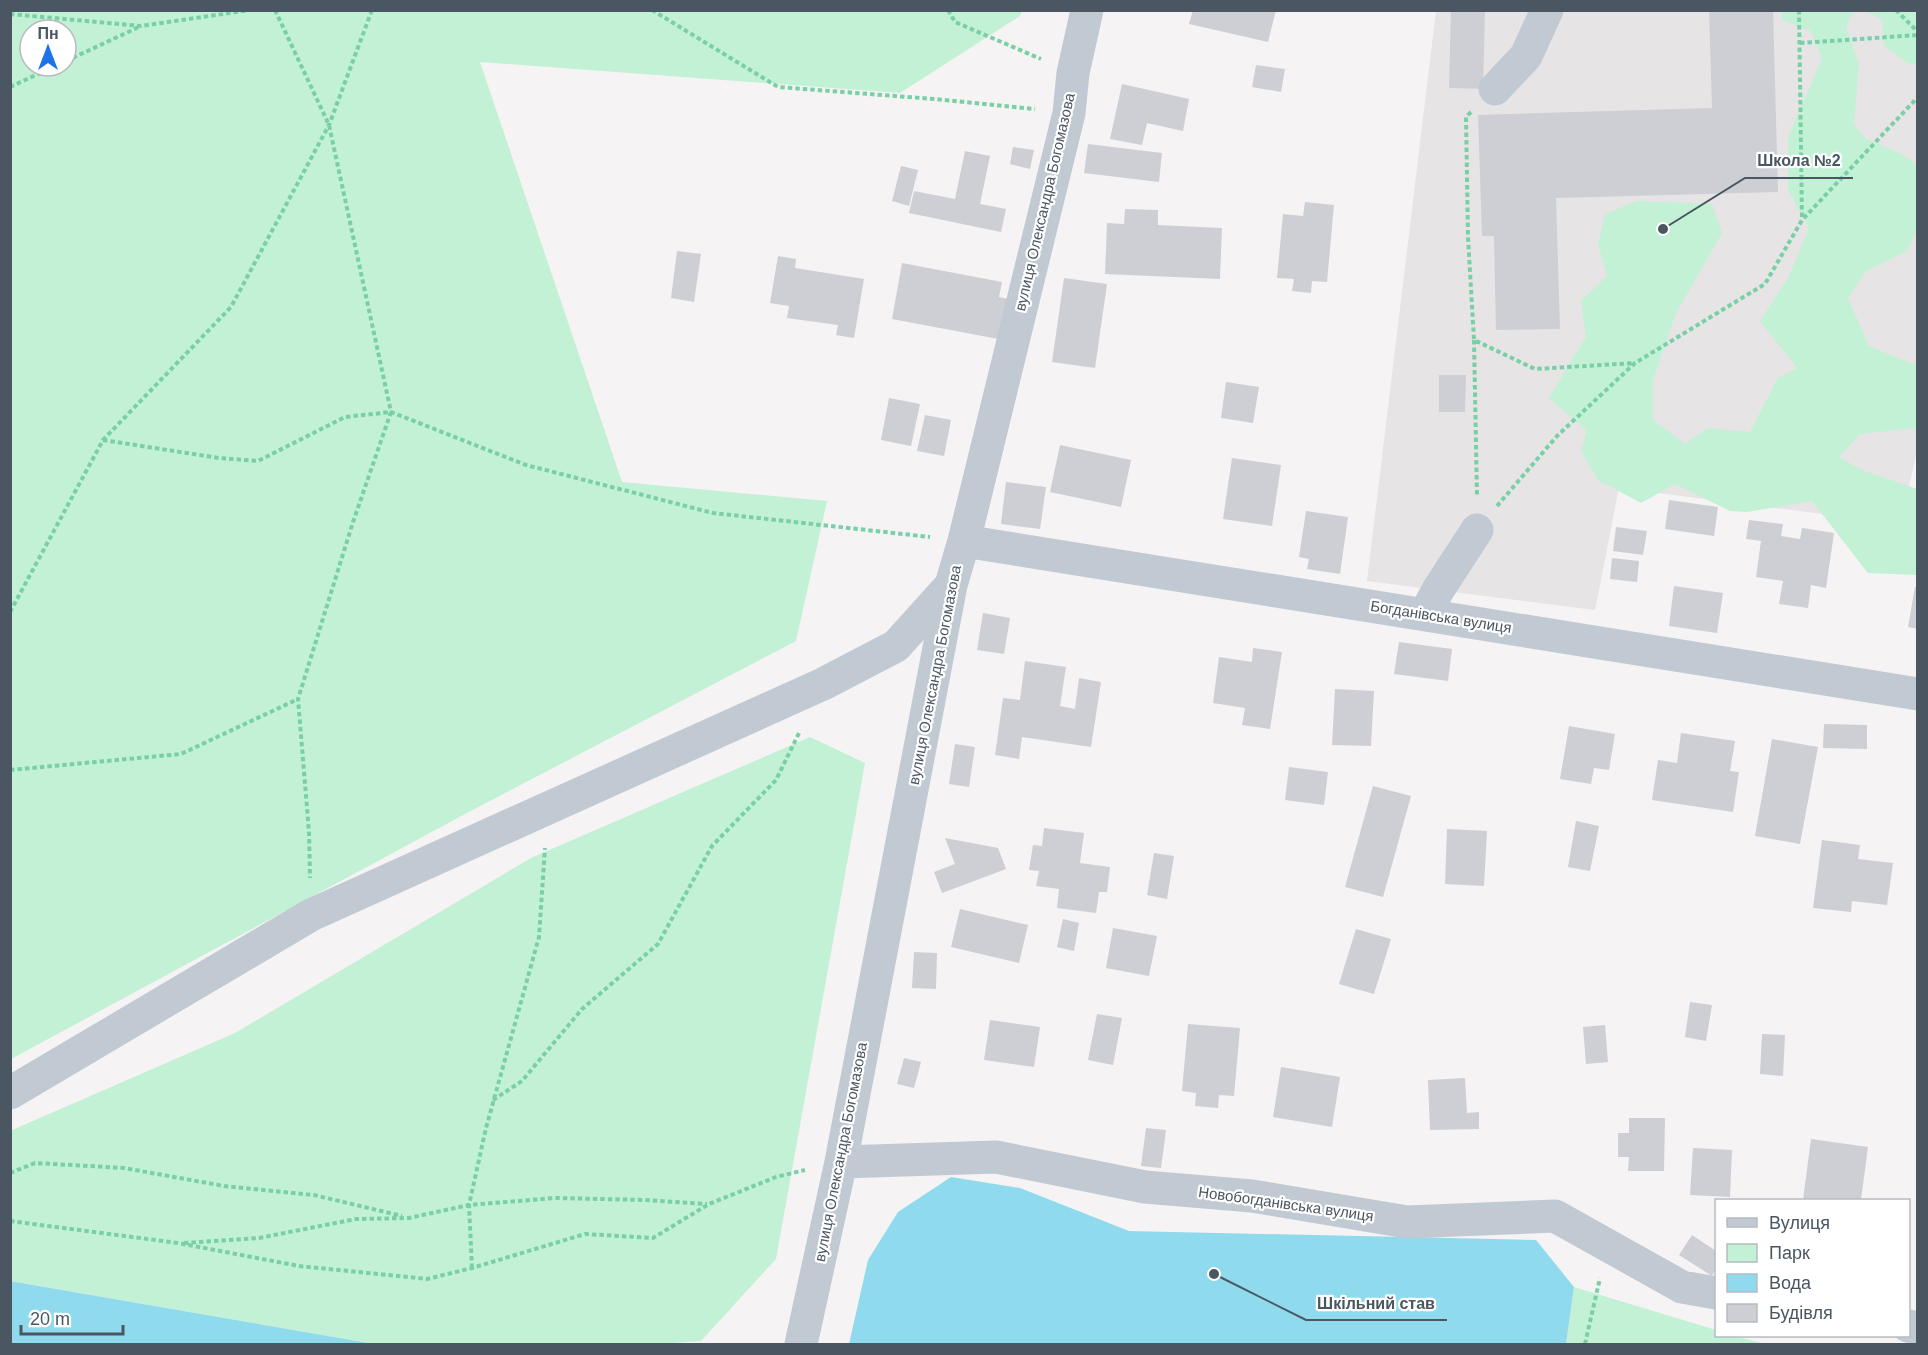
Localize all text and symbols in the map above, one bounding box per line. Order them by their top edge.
north arrow [18,18,78,78]
text: Пн [37,25,59,42]
street label: вулиця Олександра Богомазова [1011,91,1078,313]
callout: Школа №2 [1745,144,1853,178]
text: Школа №2 [1757,152,1841,169]
street label: вулиця Олександра Богомазова [905,563,964,786]
street label: Богданівська вулиця [1369,597,1513,636]
street label: вулиця Олександра Богомазова [811,1040,870,1263]
street label: Новобогданівська вулиця [1197,1183,1375,1224]
legend [1715,1199,1910,1337]
text: Вулиця [1769,1213,1830,1233]
text: Парк [1769,1243,1810,1263]
text: Вода [1769,1273,1812,1293]
callout: Шкільний став [1306,1286,1447,1320]
text: Шкільний став [1317,1295,1435,1312]
scale bar [21,1298,123,1336]
text: Будівля [1769,1303,1833,1323]
text: 20 m [30,1309,70,1329]

